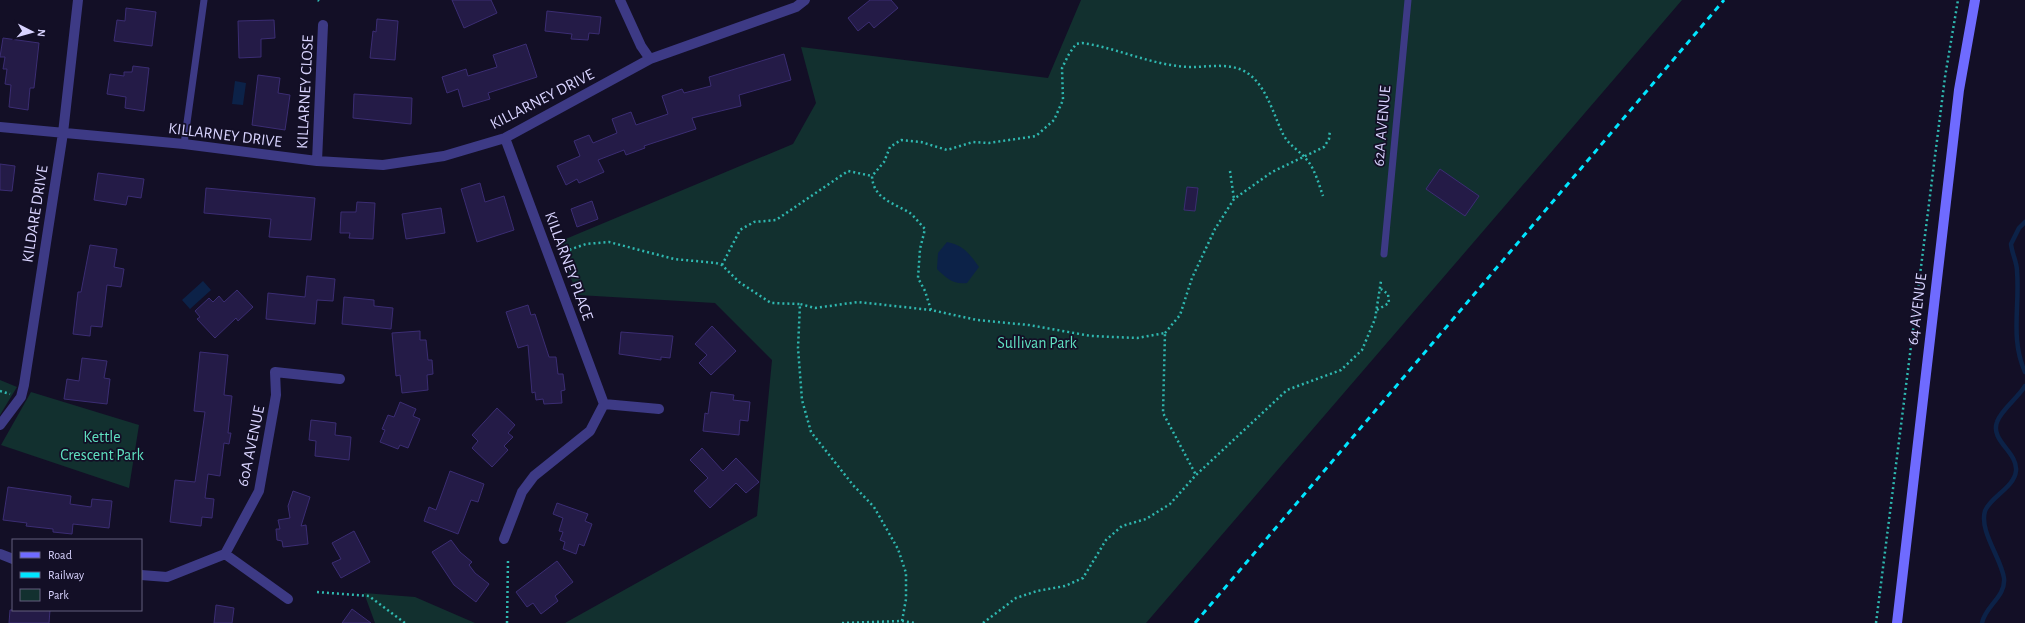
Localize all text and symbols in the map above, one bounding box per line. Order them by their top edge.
north arrow [12,12,52,52]
text: N [36,29,47,37]
street label: KILLARNEY CLOSE [294,34,316,149]
street label: KILLARNEY DRIVE [487,66,597,132]
street label: 62A AVENUE [1371,85,1394,167]
street label: KILLARNEY DRIVE [167,120,283,150]
street label: KILDARE DRIVE [19,164,51,264]
street label: KILLARNEY PLACE [542,210,596,323]
street label: 64 AVENUE [1905,272,1929,346]
park label: Sullivan Park [997,335,1078,351]
street label: 60A AVENUE [235,404,267,488]
park label: Kettle Crescent Park [60,429,144,463]
legend [12,539,142,611]
text: Road [48,549,72,561]
text: Railway [48,569,84,582]
text: Park [48,589,69,601]

